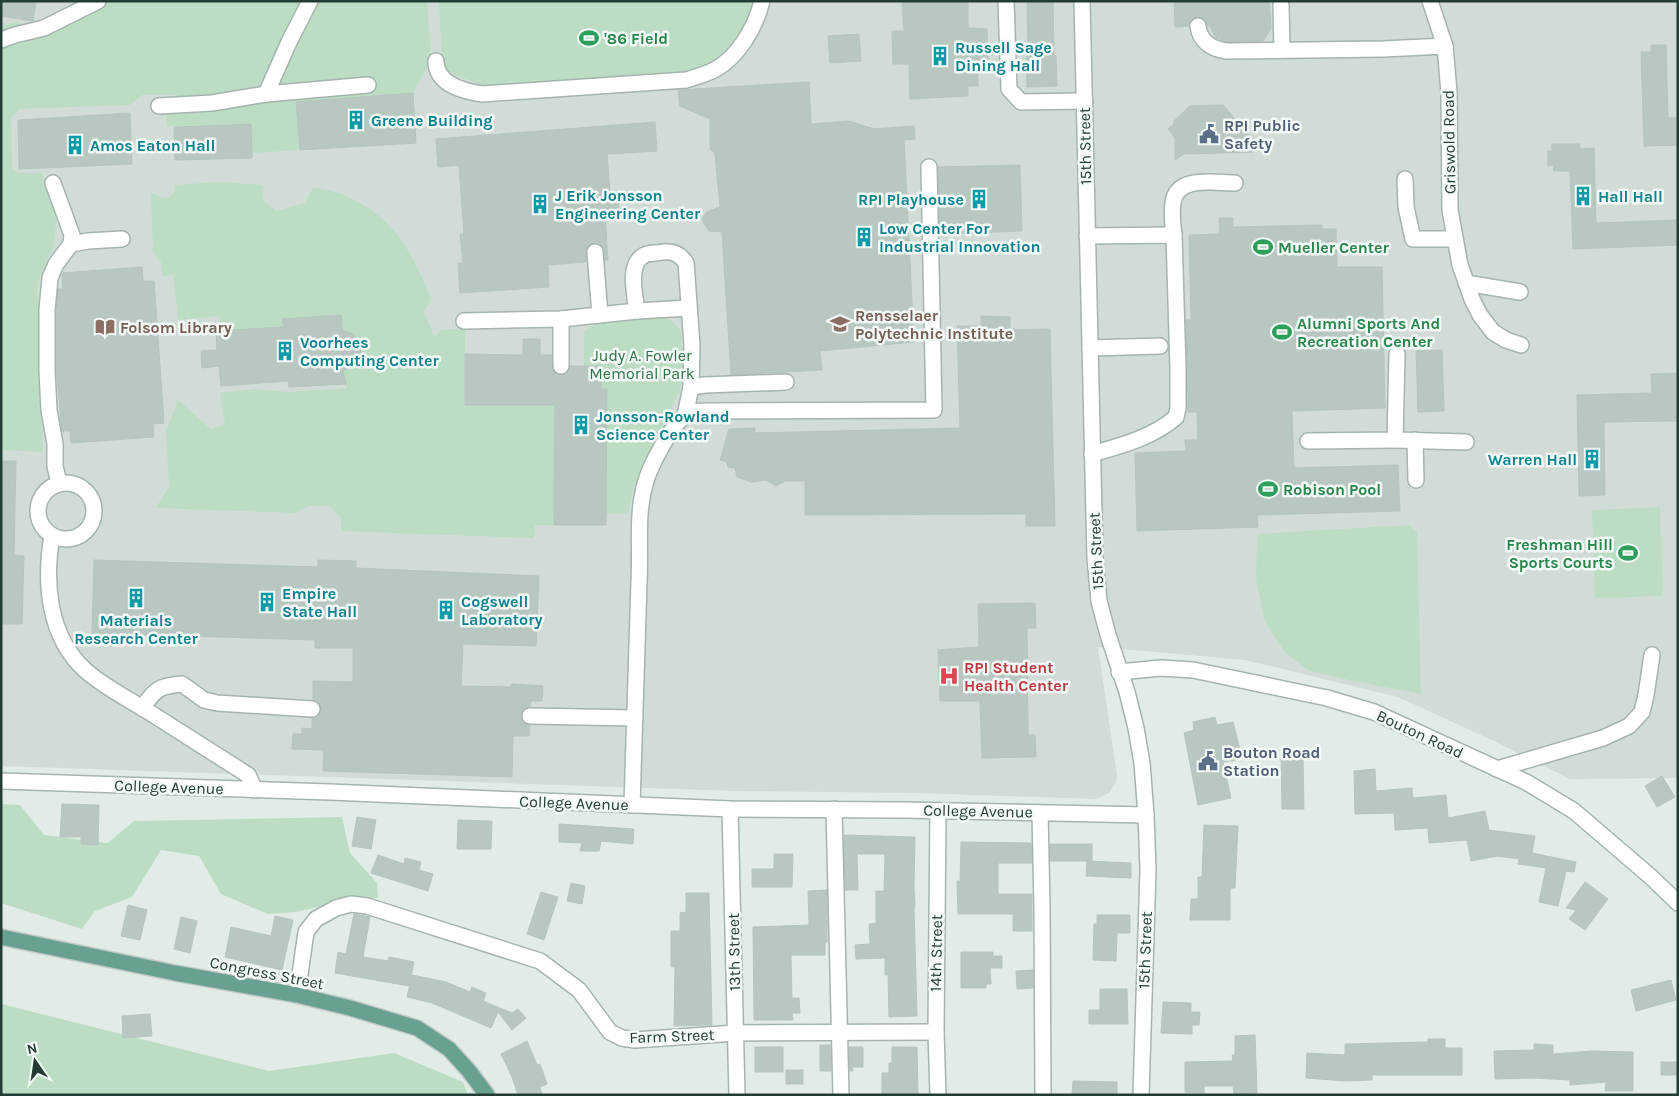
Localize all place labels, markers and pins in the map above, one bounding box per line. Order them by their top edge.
sports icon: '86 Field [578,27,600,49]
place label: '86 Field [604,29,668,48]
place label: Russell Sage Dining Hall [955,38,1052,75]
building icon: Russell Sage Dining Hall [929,45,951,67]
building icon: Greene Building [345,109,367,131]
place label: Greene Building [371,111,492,130]
place label: RPI Public Safety [1224,116,1300,153]
public building icon: RPI Public Safety [1198,123,1220,145]
building icon: Amos Eaton Hall [64,134,86,156]
place label: Amos Eaton Hall [90,136,215,155]
building icon: Hall Hall [1572,185,1594,207]
place label: J Erik Jonsson Engineering Center [555,186,701,223]
place label: Hall Hall [1598,187,1663,206]
building icon: RPI Playhouse [968,188,990,210]
place label: RPI Playhouse [858,190,964,209]
building icon: J Erik Jonsson Engineering Center [529,193,551,215]
place label: Low Center For Industrial Innovation [879,219,1040,256]
building icon: Low Center For Industrial Innovation [853,226,875,248]
sports icon: Mueller Center [1252,236,1274,258]
place label: Mueller Center [1278,238,1389,257]
place label: Rensselaer Polytechnic Institute [855,306,1013,343]
school or university icon: Rensselaer Polytechnic Institute [829,313,851,335]
place label: Alumni Sports And Recreation Center [1297,314,1440,351]
library icon: Folsom Library [94,316,116,338]
place label: Folsom Library [120,318,232,337]
sports icon: Alumni Sports And Recreation Center [1271,321,1293,343]
place label: Voorhees Computing Center [300,333,439,370]
building icon: Voorhees Computing Center [274,340,296,362]
place label: Jonsson-Rowland Science Center [596,407,730,444]
building icon: Jonsson-Rowland Science Center [570,414,592,436]
building icon: Warren Hall [1581,448,1603,470]
place label: Warren Hall [1488,450,1577,469]
sports icon: Robison Pool [1257,478,1279,500]
place label: Robison Pool [1283,480,1381,499]
place label: Freshman Hill Sports Courts [1506,535,1613,572]
sports icon: Freshman Hill Sports Courts [1617,542,1639,564]
place label: Empire State Hall [282,584,357,621]
building icon: Materials Research Center [125,587,147,609]
building icon: Empire State Hall [256,591,278,613]
place label: Cogswell Laboratory [461,592,543,629]
building icon: Cogswell Laboratory [435,599,457,621]
place label: Materials Research Center [74,611,198,648]
place label: RPI Student Health Center [964,658,1069,695]
hospital icon: RPI Student Health Center [938,665,960,687]
place label: Bouton Road Station [1223,743,1320,780]
public building icon: Bouton Road Station [1197,750,1219,772]

